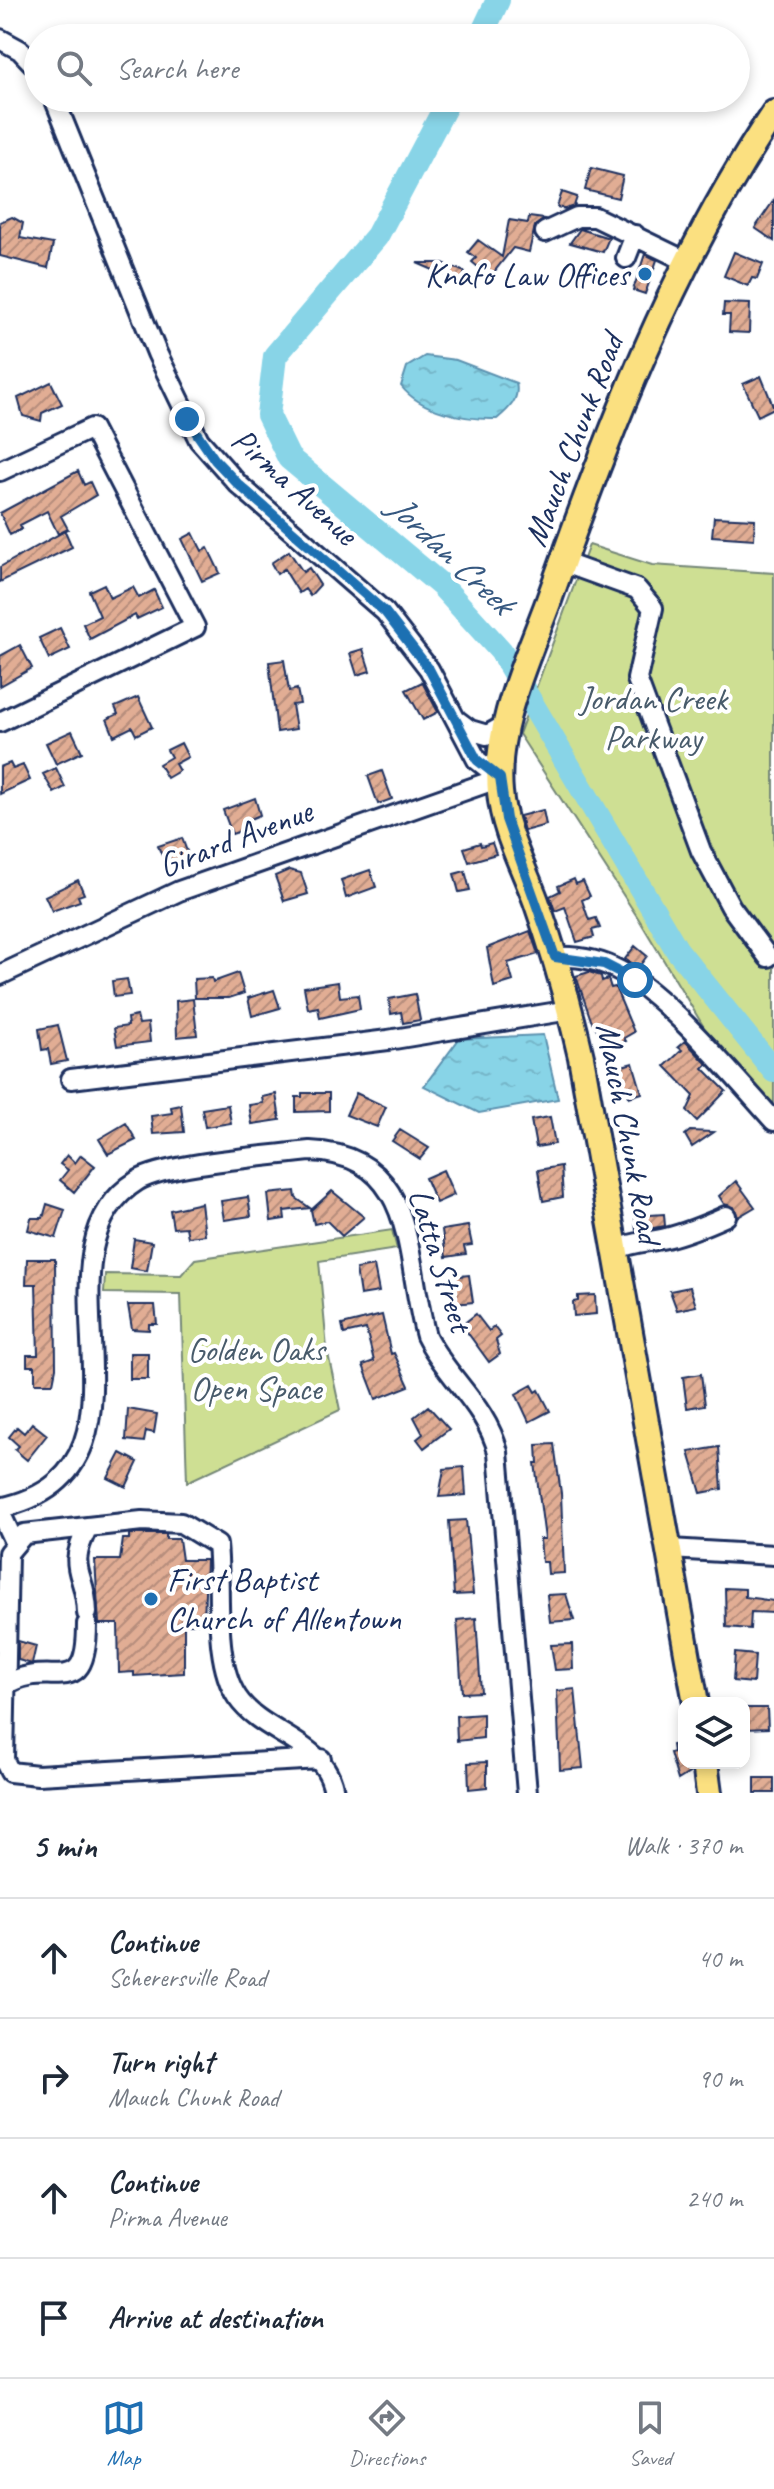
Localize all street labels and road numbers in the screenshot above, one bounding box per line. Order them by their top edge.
street label: Mauch Chunk Road [513,324,635,552]
street label: Pirma Avenue [223,418,369,555]
street label: Girard Avenue [152,788,320,887]
street label: Mauch Chunk Road [587,1019,672,1251]
street label: Latta Street [399,1183,484,1340]

